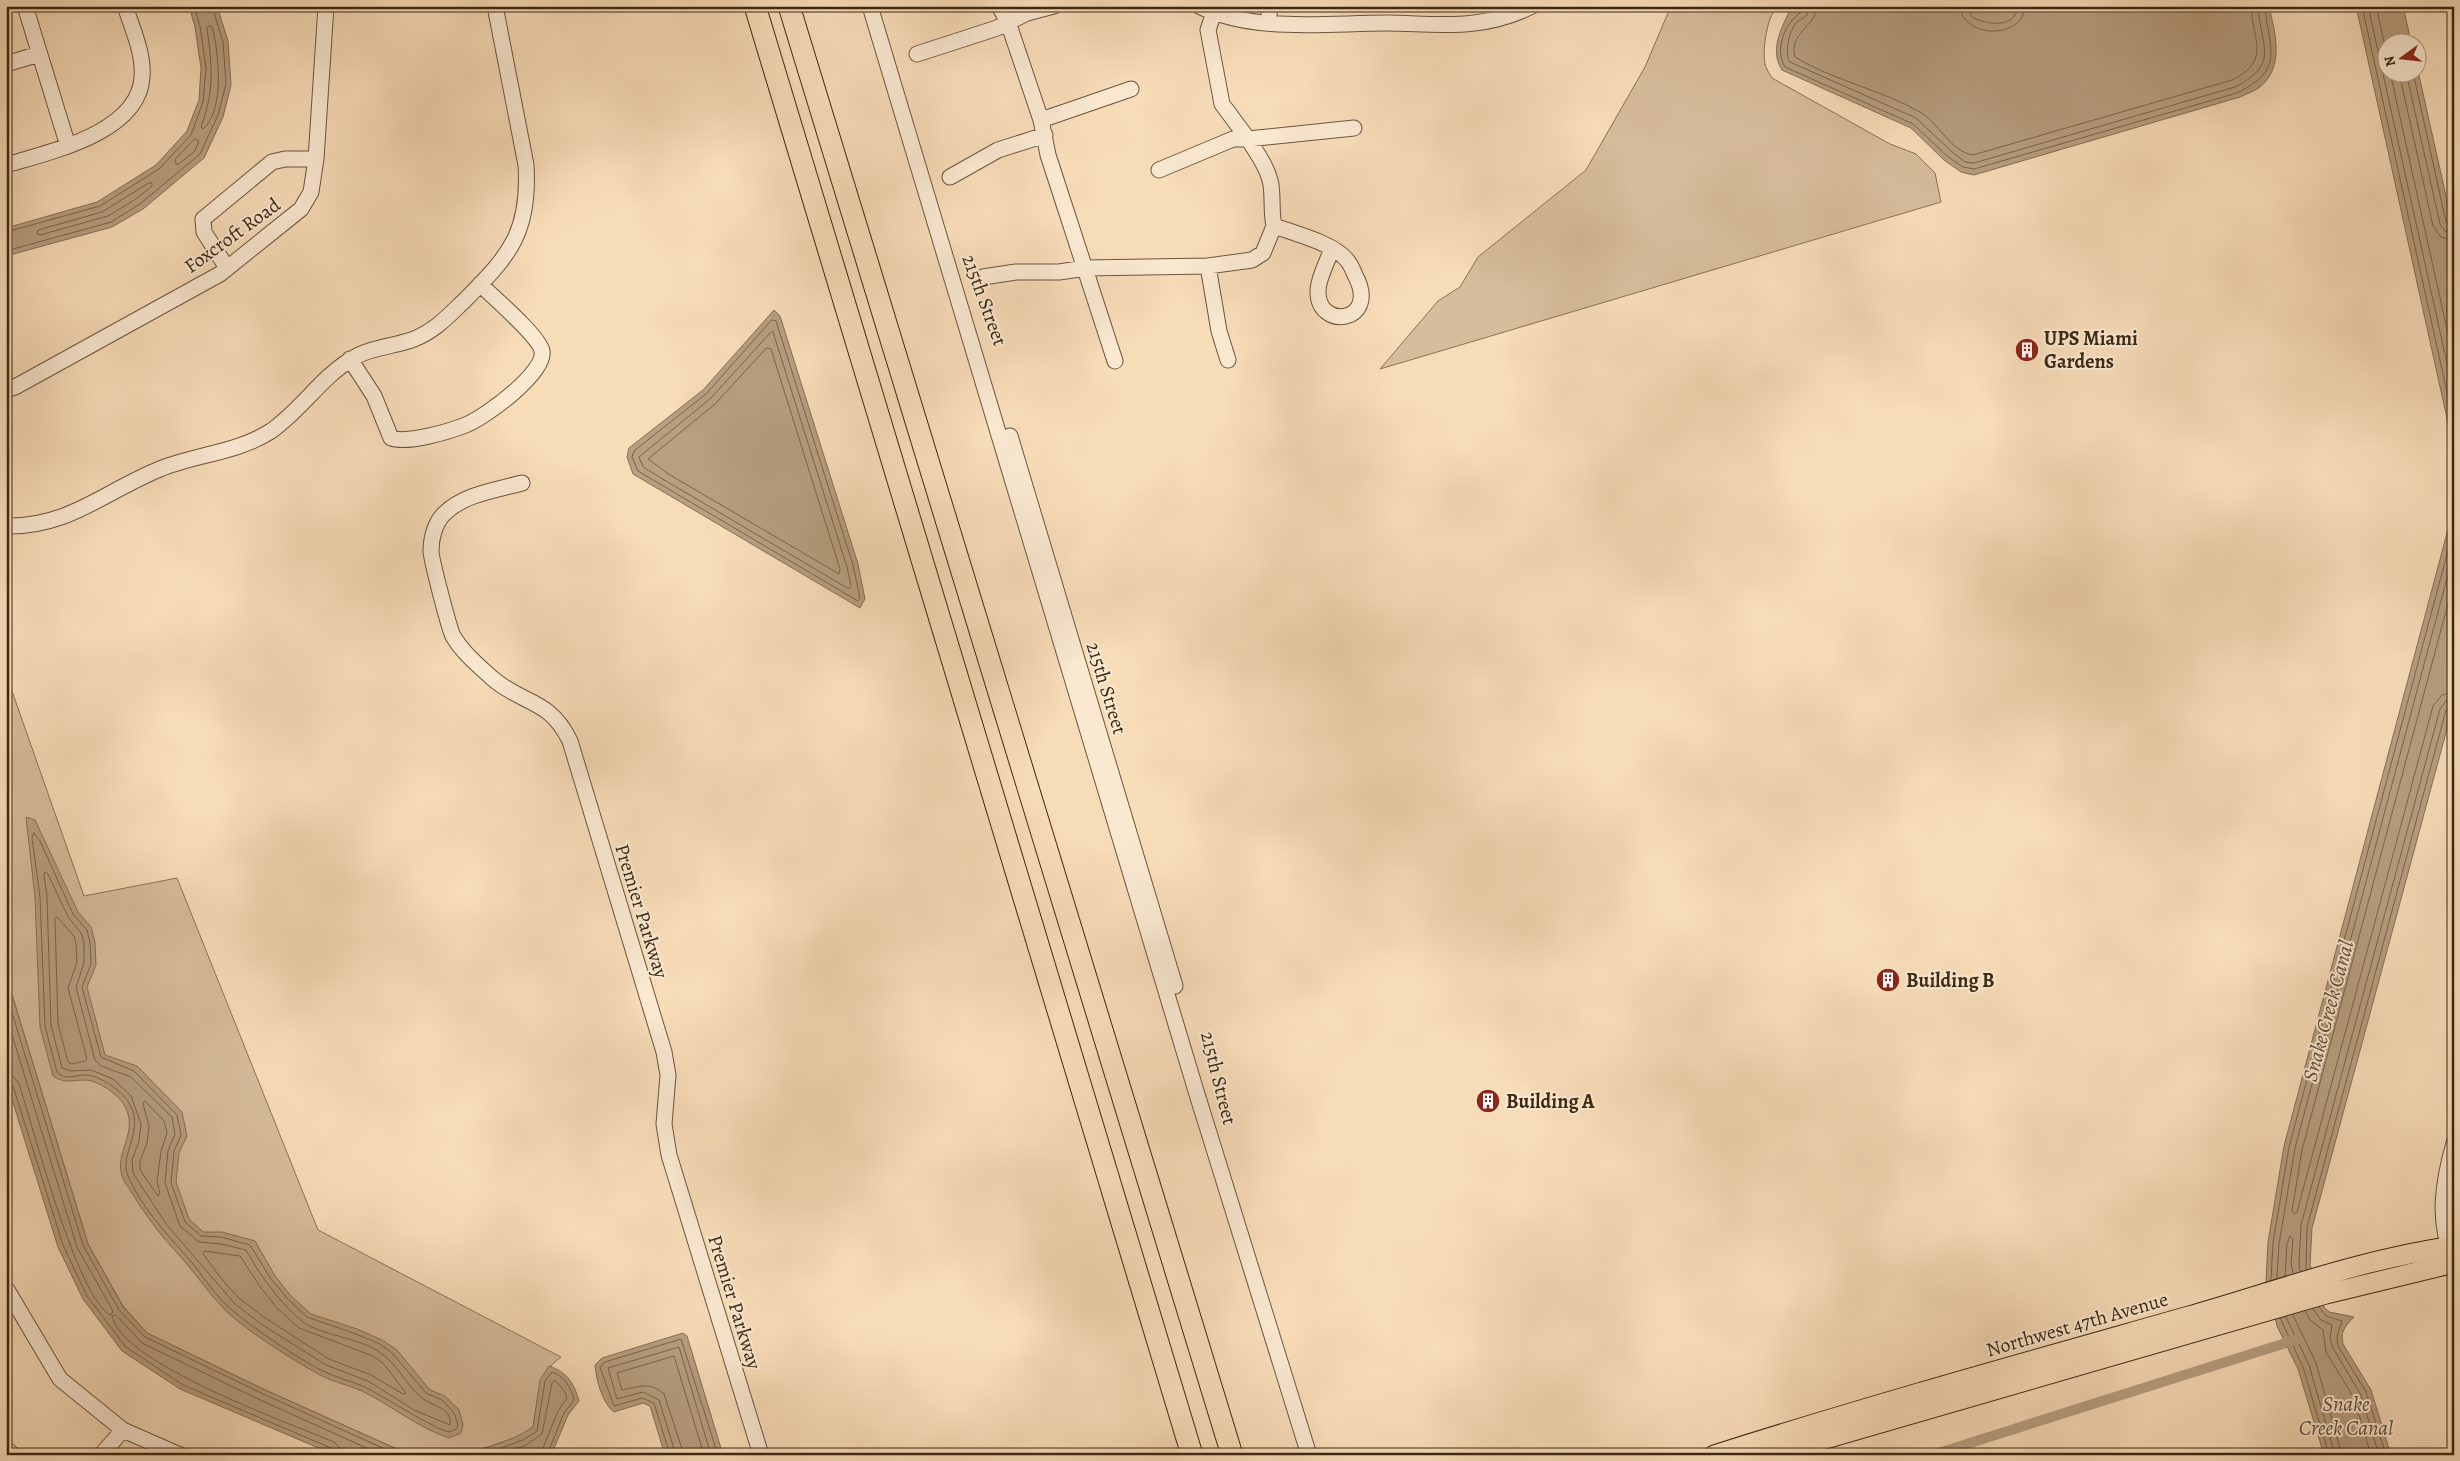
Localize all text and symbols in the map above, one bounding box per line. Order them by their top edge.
north arrow [2378,32,2428,82]
text: N [2379,54,2400,69]
street label: Foxcroft Road [179,191,286,279]
street label: 215th Street [956,251,1014,350]
place label: UPS Miami Gardens [2044,325,2138,375]
building icon: UPS Miami Gardens [2014,337,2040,363]
street label: 215th Street [1080,639,1133,738]
street label: Premier Parkway [608,841,675,983]
water label: Snake Creek Canal [2296,937,2360,1085]
building icon: Building B [1875,967,1901,993]
place label: Building B [1906,967,1995,994]
street label: 215th Street [1194,1029,1243,1128]
building icon: Building A [1475,1088,1501,1114]
place label: Building A [1506,1088,1595,1115]
street label: Premier Parkway [701,1232,768,1374]
street label: Northwest 47th Avenue [1983,1286,2171,1363]
water label: Snake Creek Canal [2299,1390,2394,1442]

